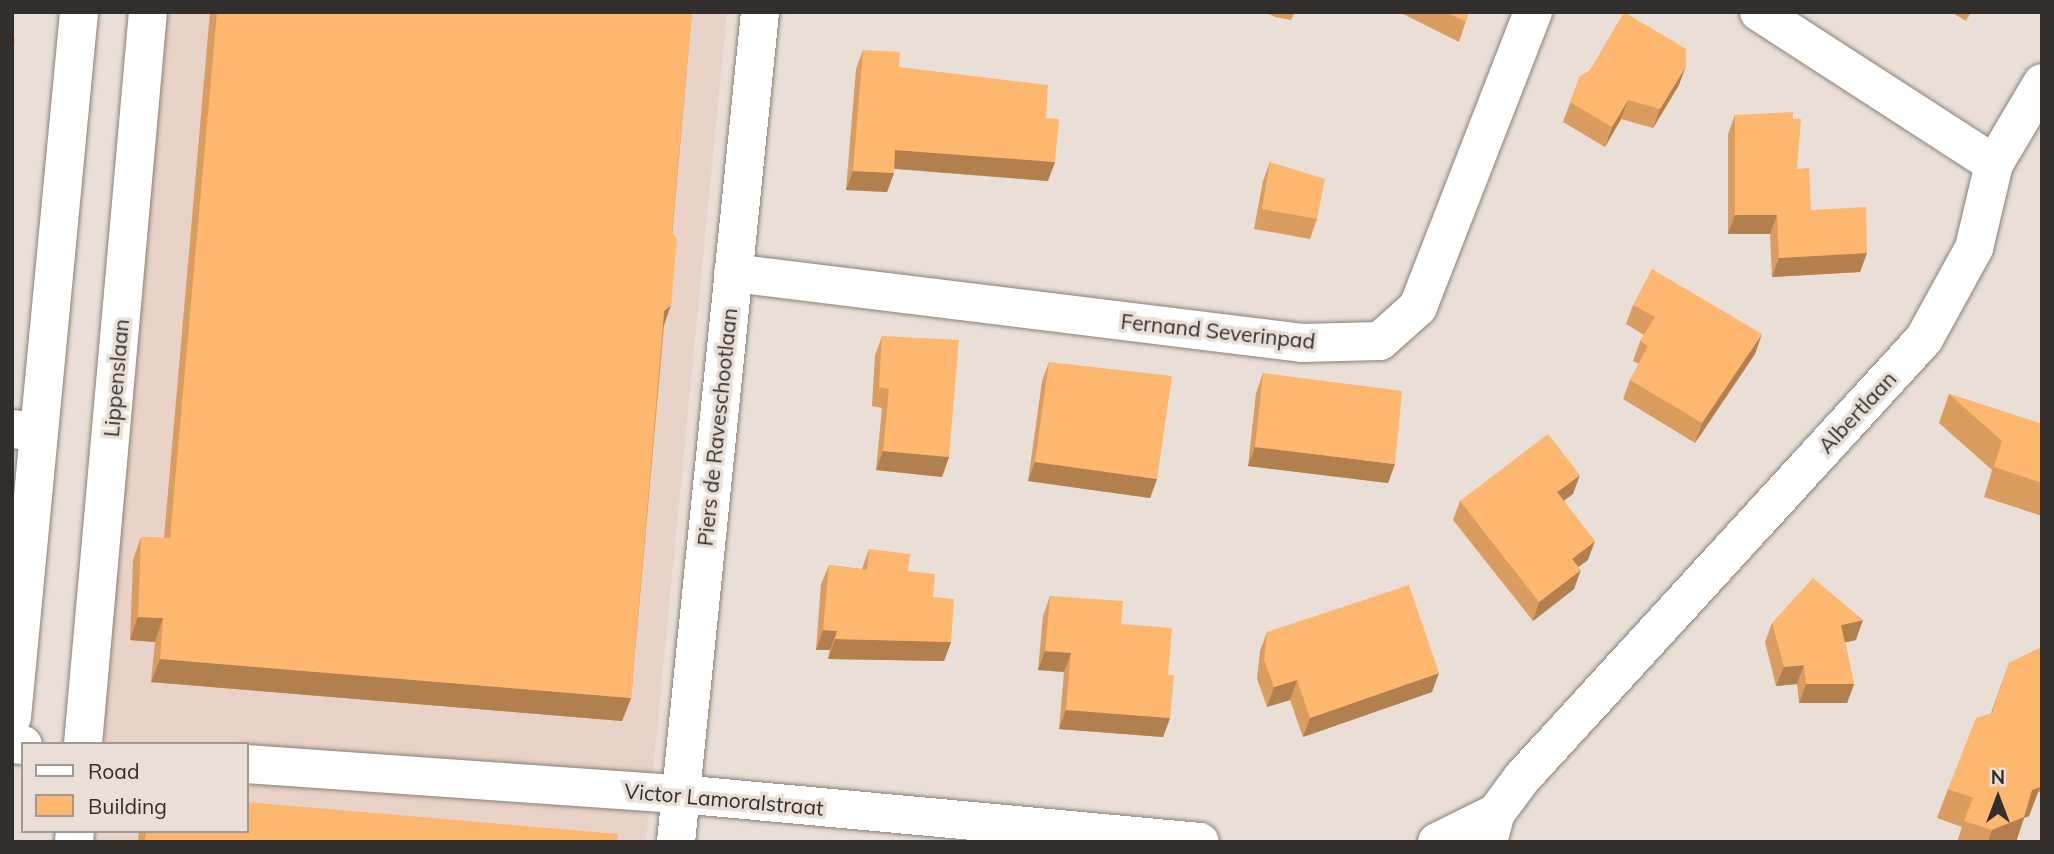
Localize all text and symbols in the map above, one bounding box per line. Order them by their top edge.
street label: Piers de Raveschootlaan [692,307,742,547]
street label: Fernand Severinpad [1120,308,1316,354]
street label: Lippenslaan [98,318,134,438]
street label: Albertlaan [1813,366,1901,458]
legend [21,742,248,833]
text: Road [88,758,139,784]
north arrow [1963,763,2033,833]
text: N [1991,765,2005,789]
street label: Victor Lamoralstraat [623,778,825,820]
text: Building [88,793,167,819]

